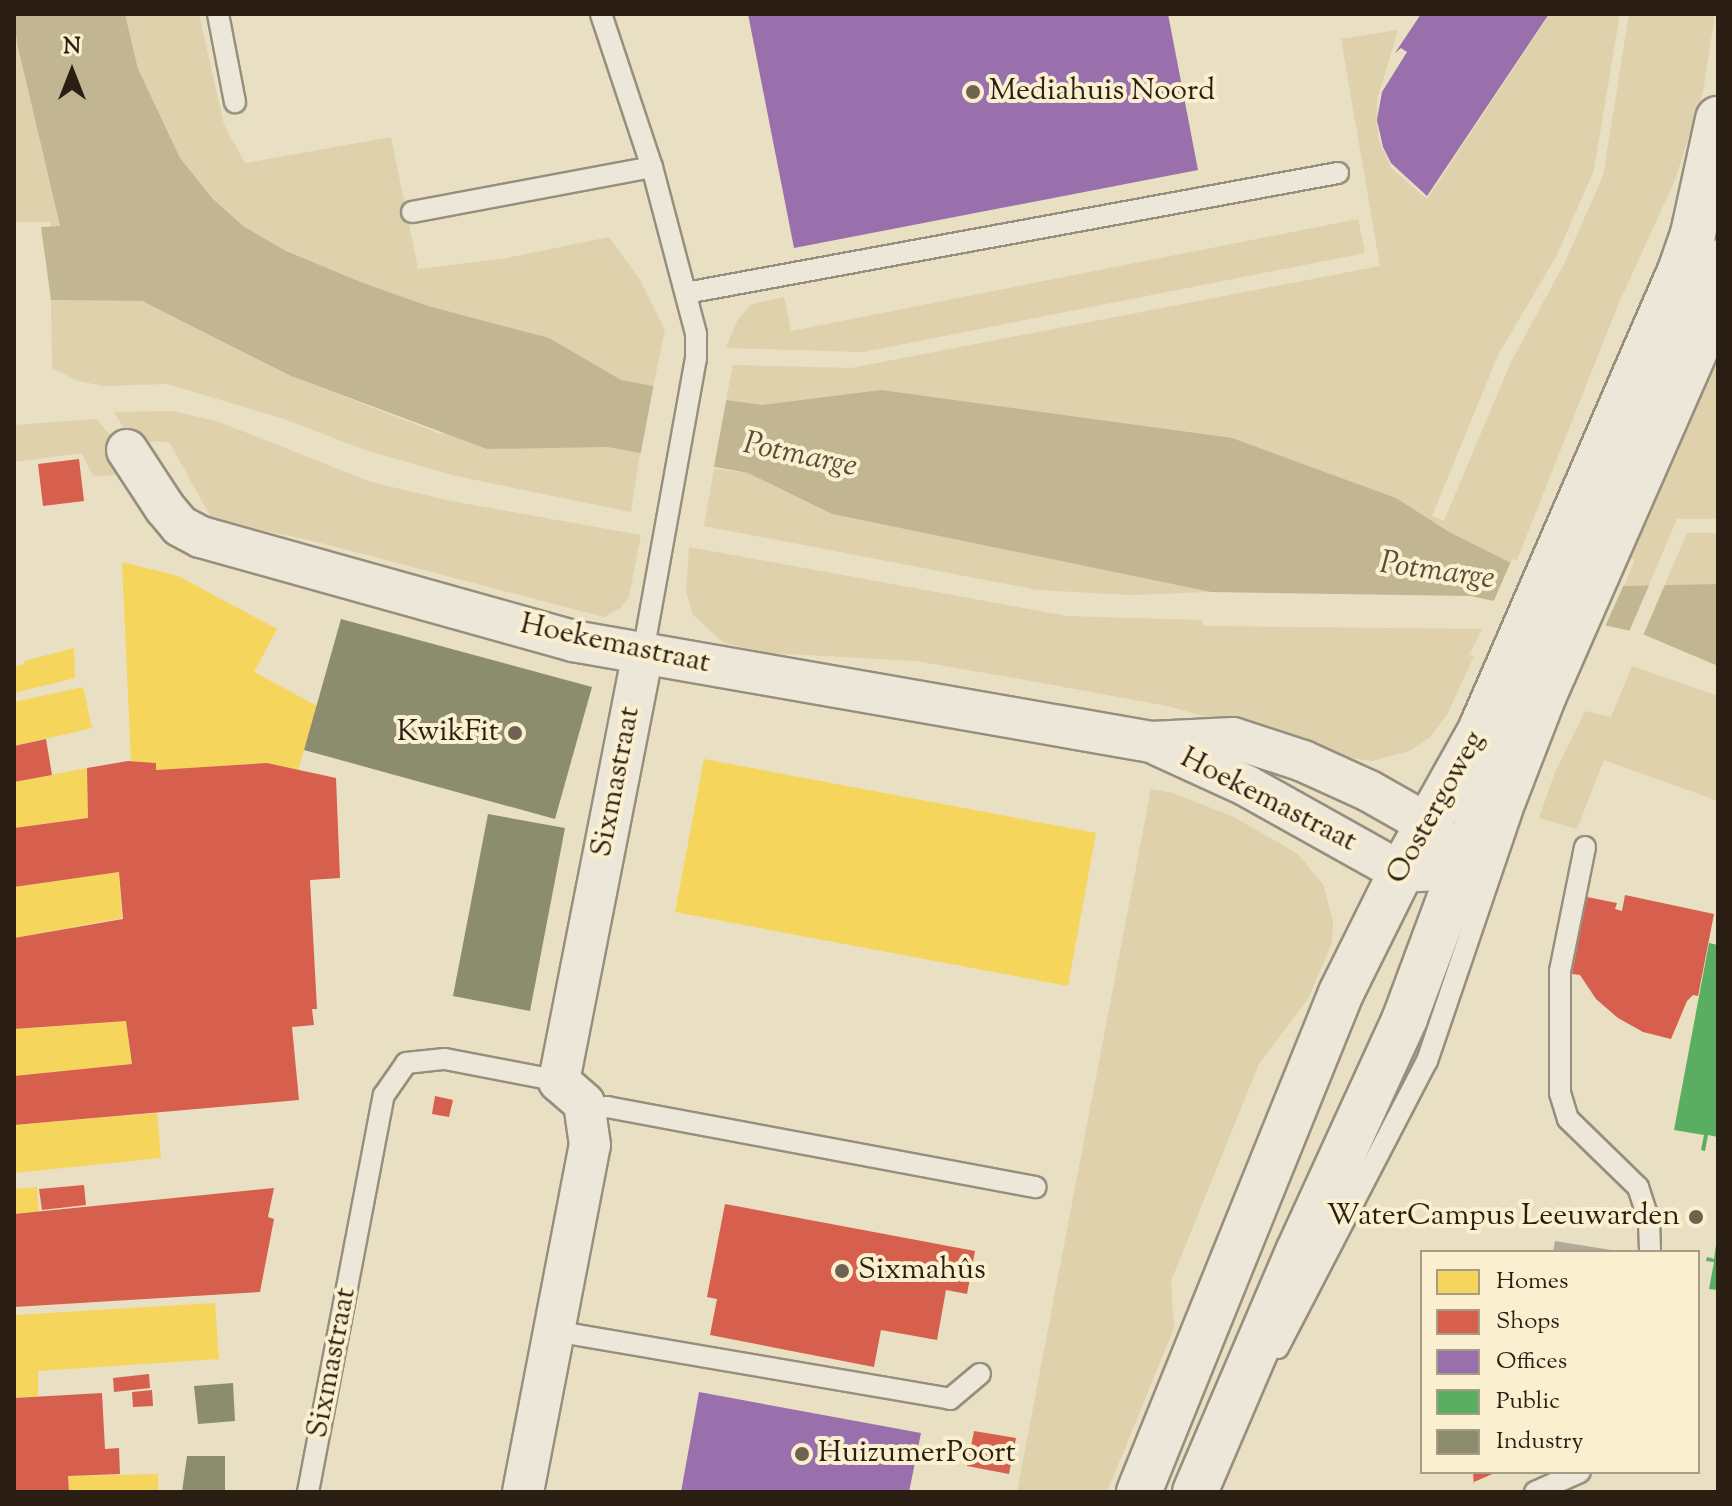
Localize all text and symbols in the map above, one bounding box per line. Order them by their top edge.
north arrow [32,32,112,112]
text: N [63,32,81,64]
place label: Mediahuis Noord [989,74,1215,110]
marker: Mediahuis Noord [964,83,982,101]
water label: Potmarge [740,425,860,487]
water label: Potmarge [1377,545,1497,599]
street label: Hoekemastraat [517,607,713,683]
street label: Sixmastraat [585,704,649,860]
place label: KwikFit [397,715,499,751]
marker: KwikFit [506,724,524,742]
street label: Oostergoweg [1380,725,1494,891]
street label: Hoekemastraat [1174,741,1362,861]
place label: WaterCampus Leeuwarden [1326,1199,1680,1235]
marker: WaterCampus Leeuwarden [1687,1208,1705,1226]
legend [1420,1250,1700,1474]
place label: Sixmahûs [858,1253,986,1289]
marker: Sixmahûs [833,1262,851,1280]
text: Homes [1496,1265,1568,1299]
street label: Sixmastraat [301,1285,365,1441]
text: Shops [1496,1305,1560,1339]
text: Offices [1496,1345,1567,1379]
text: Public [1496,1385,1560,1419]
text: Industry [1496,1425,1584,1459]
place label: HuizumerPoort [818,1436,1016,1472]
marker: HuizumerPoort [793,1445,811,1463]

